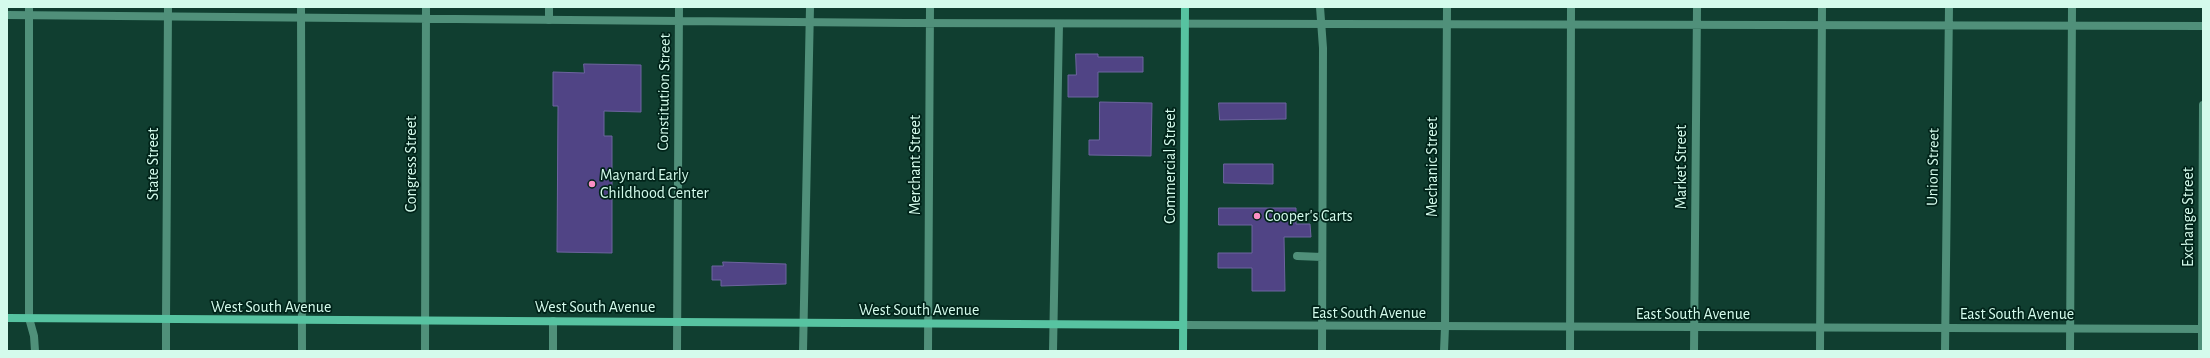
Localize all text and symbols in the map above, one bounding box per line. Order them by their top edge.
street label: Constitution Street [653,33,675,151]
street label: Commercial Street [1160,108,1180,224]
street label: Merchant Street [905,115,925,215]
street label: Congress Street [401,116,421,212]
street label: Mechanic Street [1422,117,1442,217]
street label: Market Street [1671,125,1691,209]
street label: State Street [143,128,163,200]
street label: Union Street [1923,128,1943,206]
place label: Maynard Early Childhood Center [600,165,709,203]
street label: Exchange Street [2178,167,2198,267]
marker: Maynard Early Childhood Center [587,179,597,189]
place label: Cooper's Carts [1265,206,1353,226]
marker: Cooper's Carts [1252,211,1262,221]
street label: West South Avenue [211,297,331,317]
street label: West South Avenue [535,297,655,317]
street label: West South Avenue [859,300,979,320]
street label: East South Avenue [1312,303,1426,323]
street label: East South Avenue [1636,304,1750,324]
street label: East South Avenue [1960,304,2074,324]

